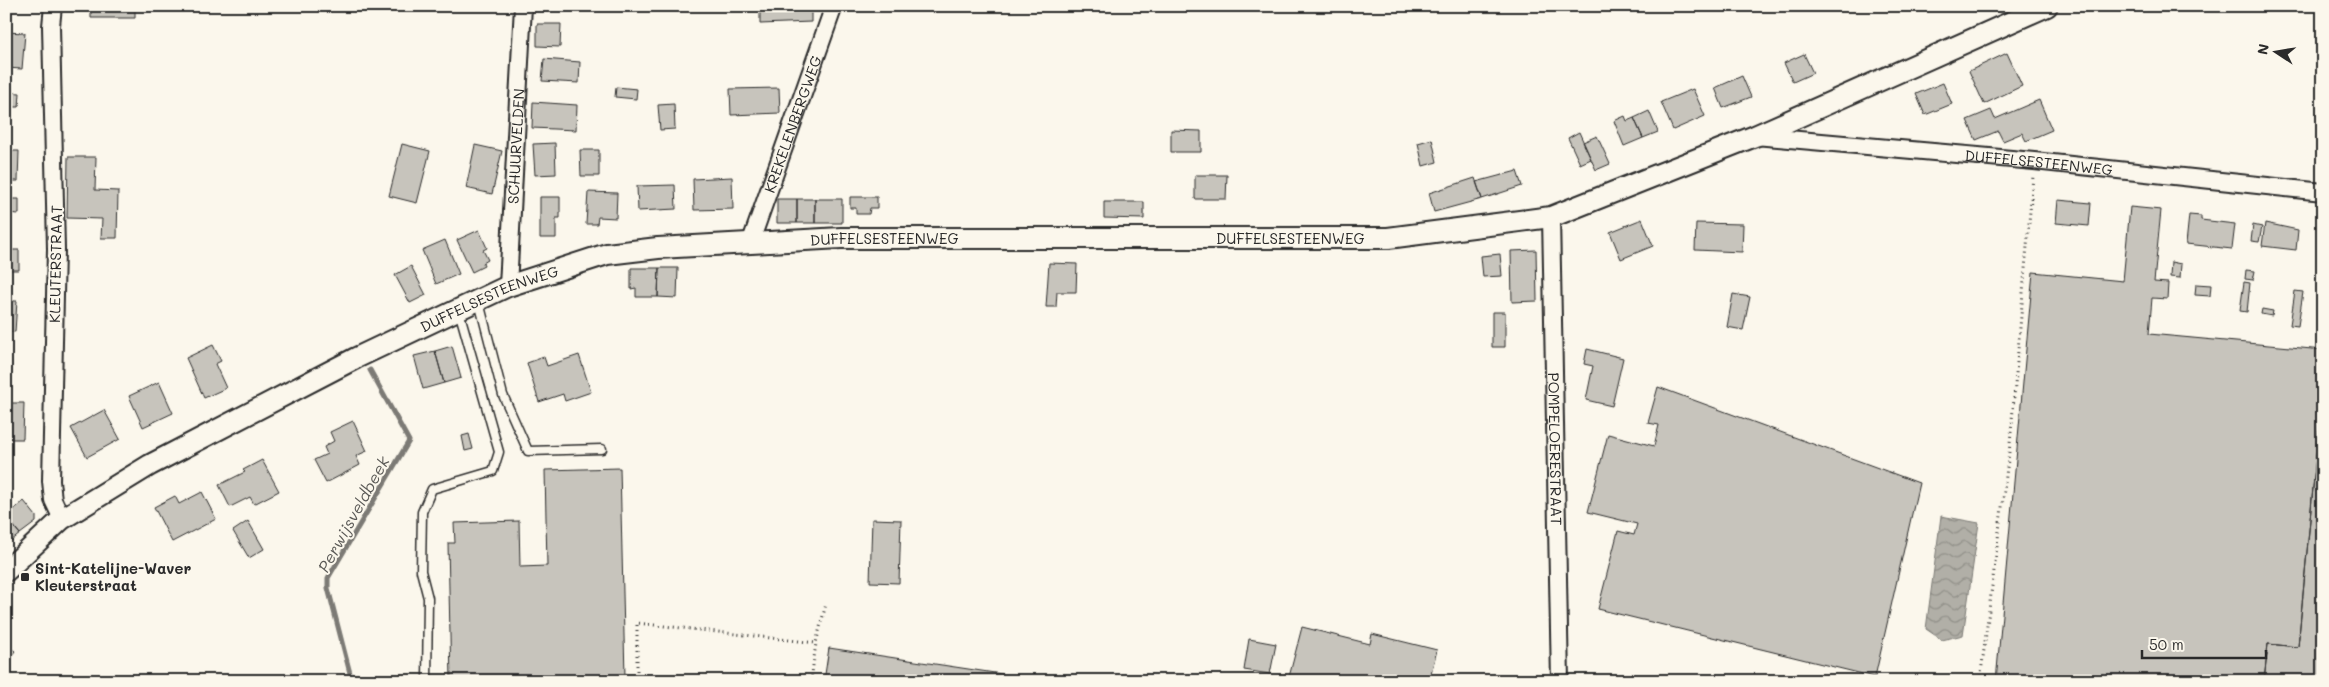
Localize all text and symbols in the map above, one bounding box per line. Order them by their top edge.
north arrow [2252,28,2302,78]
text: N [2252,42,2273,56]
street label: KREKELENBERGWEG [759,53,826,195]
street label: SCHUURVELDEN [502,88,529,204]
street label: DUFFELSESTEENWEG [1964,145,2114,179]
street label: KLEUTERSTRAAT [44,205,66,323]
street label: DUFFELSESTEENWEG [809,228,959,250]
street label: DUFFELSESTEENWEG [1216,228,1365,248]
street label: DUFFELSESTEENWEG [417,260,561,336]
street label: POMPELOERESTRAAT [1544,372,1567,526]
water label: Perwijsveldbeek [312,452,394,576]
place label: Sint-Katelijne-Waver Kleuterstraat [35,558,191,595]
marker: Sint-Katelijne-Waver Kleuterstraat [19,571,31,583]
scale bar [2142,627,2265,659]
text: 50 m [2149,634,2184,654]

